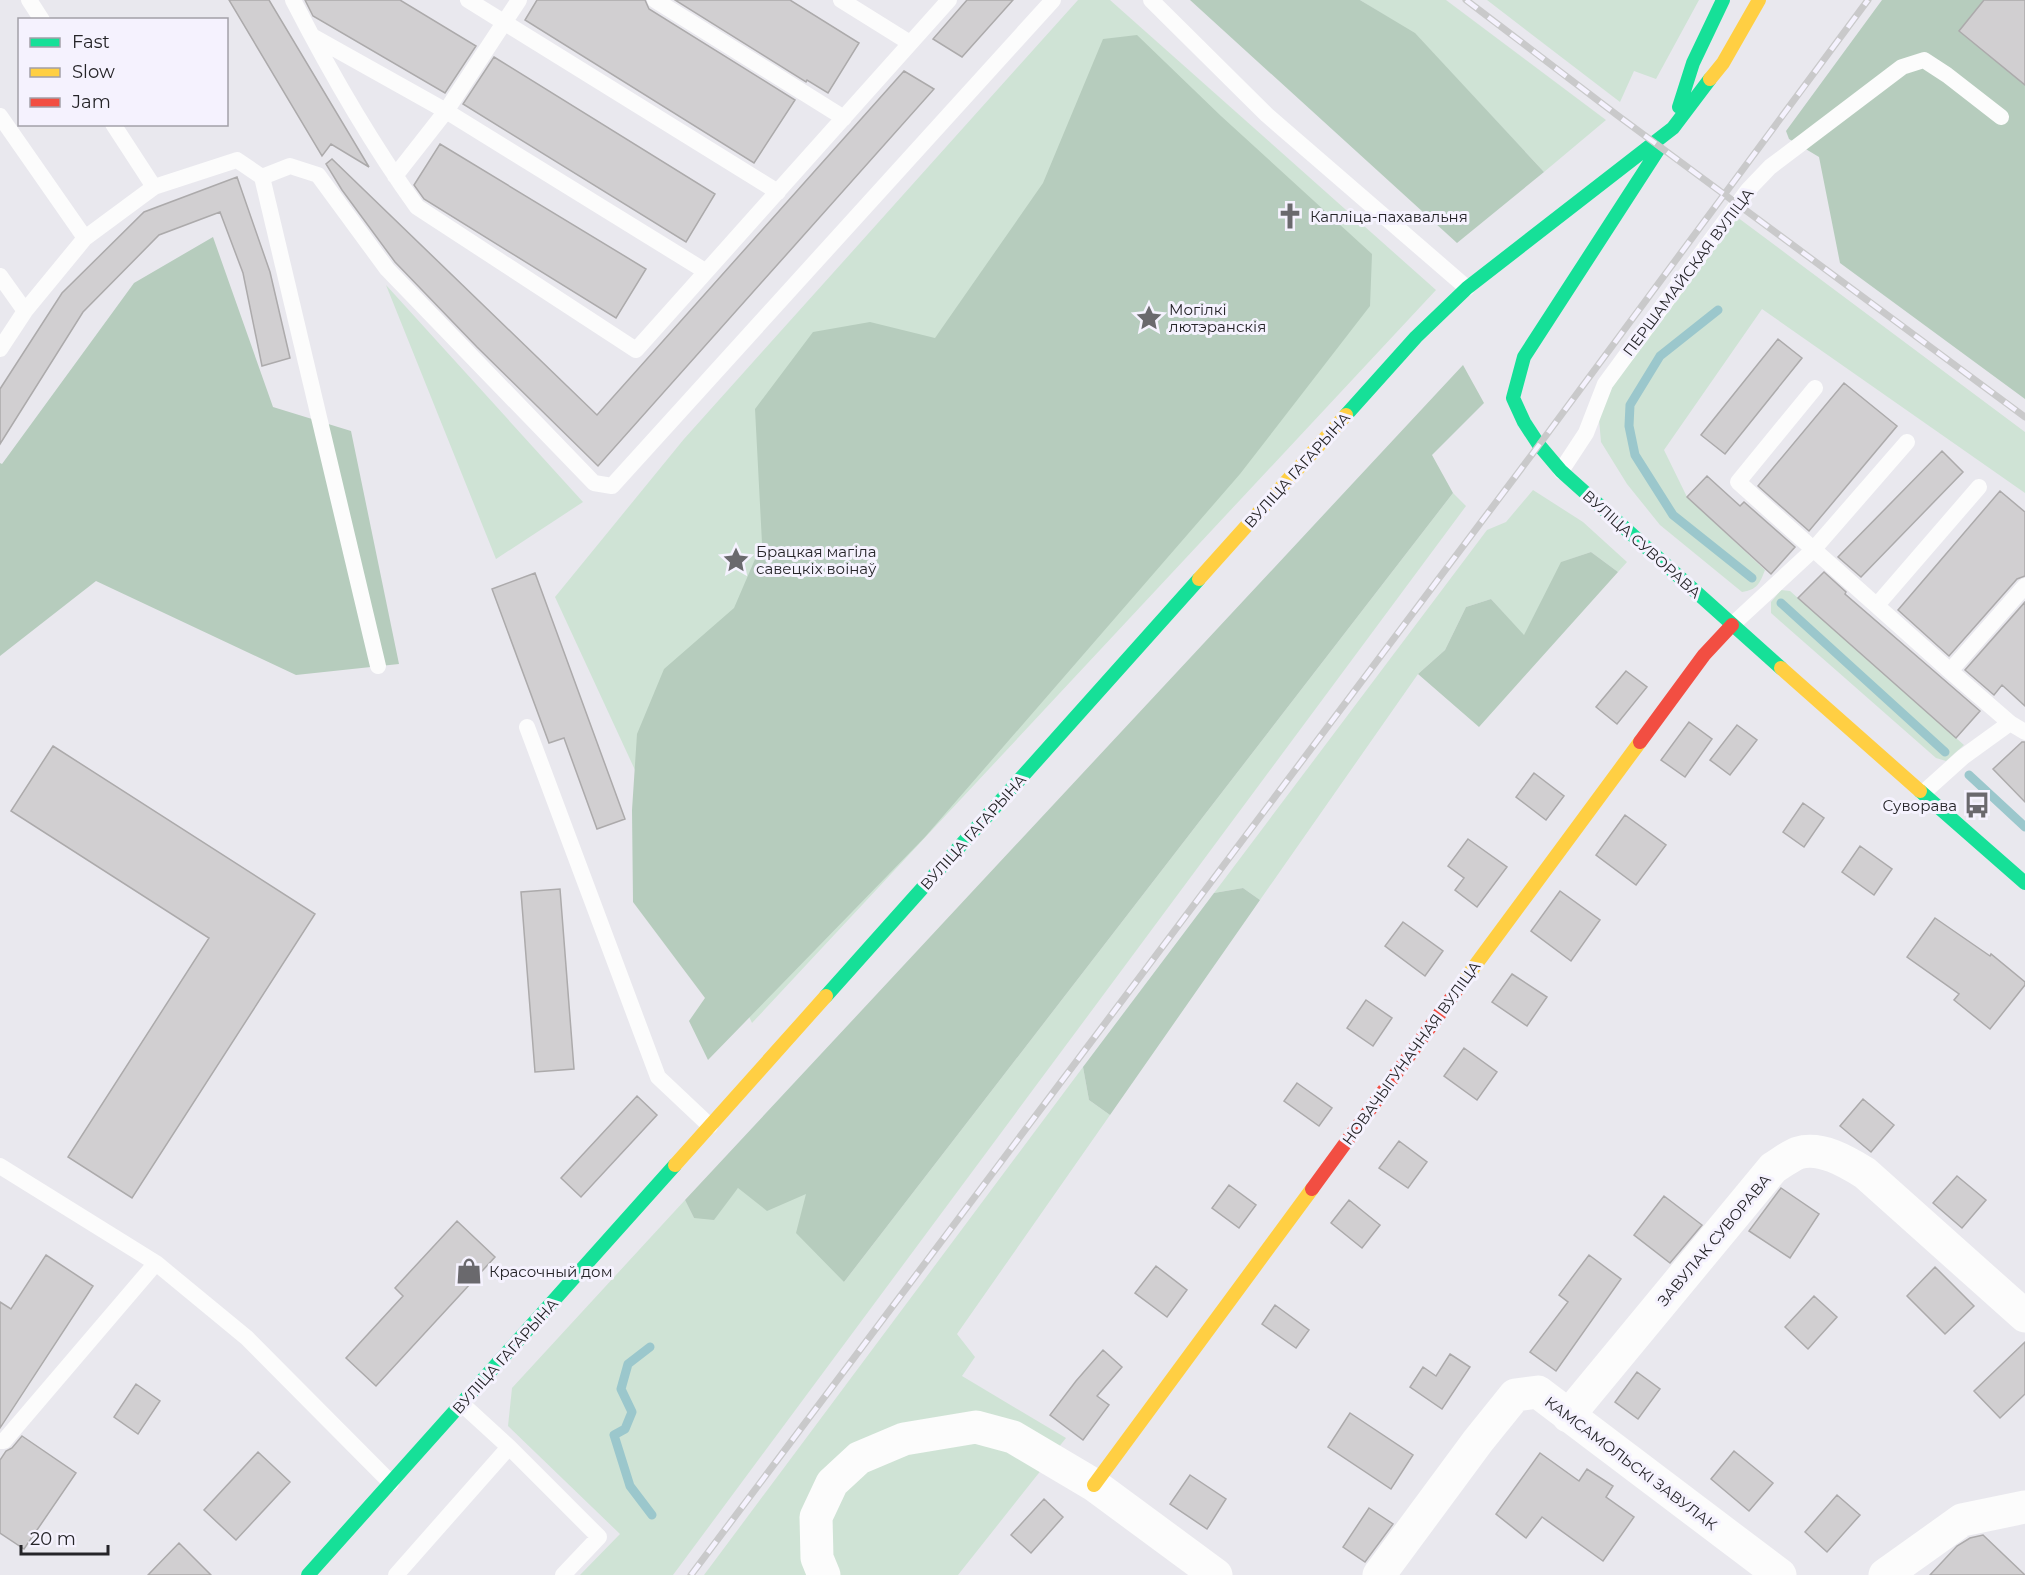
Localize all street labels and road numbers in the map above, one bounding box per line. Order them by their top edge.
street label: ПЕРШАМАЙСКАЯ ВУЛІЦА [1619,184,1757,360]
street label: ВУЛІЦА ГАГАРЫНА [1240,408,1354,532]
street label: ВУЛІЦА СУВОРАВА [1579,486,1705,602]
street label: ВУЛІЦА ГАГАРЫНА [916,770,1030,894]
street label: НОВАЧЫГУНАЧНАЯ ВУЛІЦА [1338,957,1484,1149]
street label: ЗАВУЛАК СУВОРАВА [1653,1170,1775,1310]
street label: ВУЛІЦА ГАГАРЫНА [448,1294,562,1418]
street label: КАМСАМОЛЬСКІ ЗАВУЛАК [1541,1392,1721,1534]

